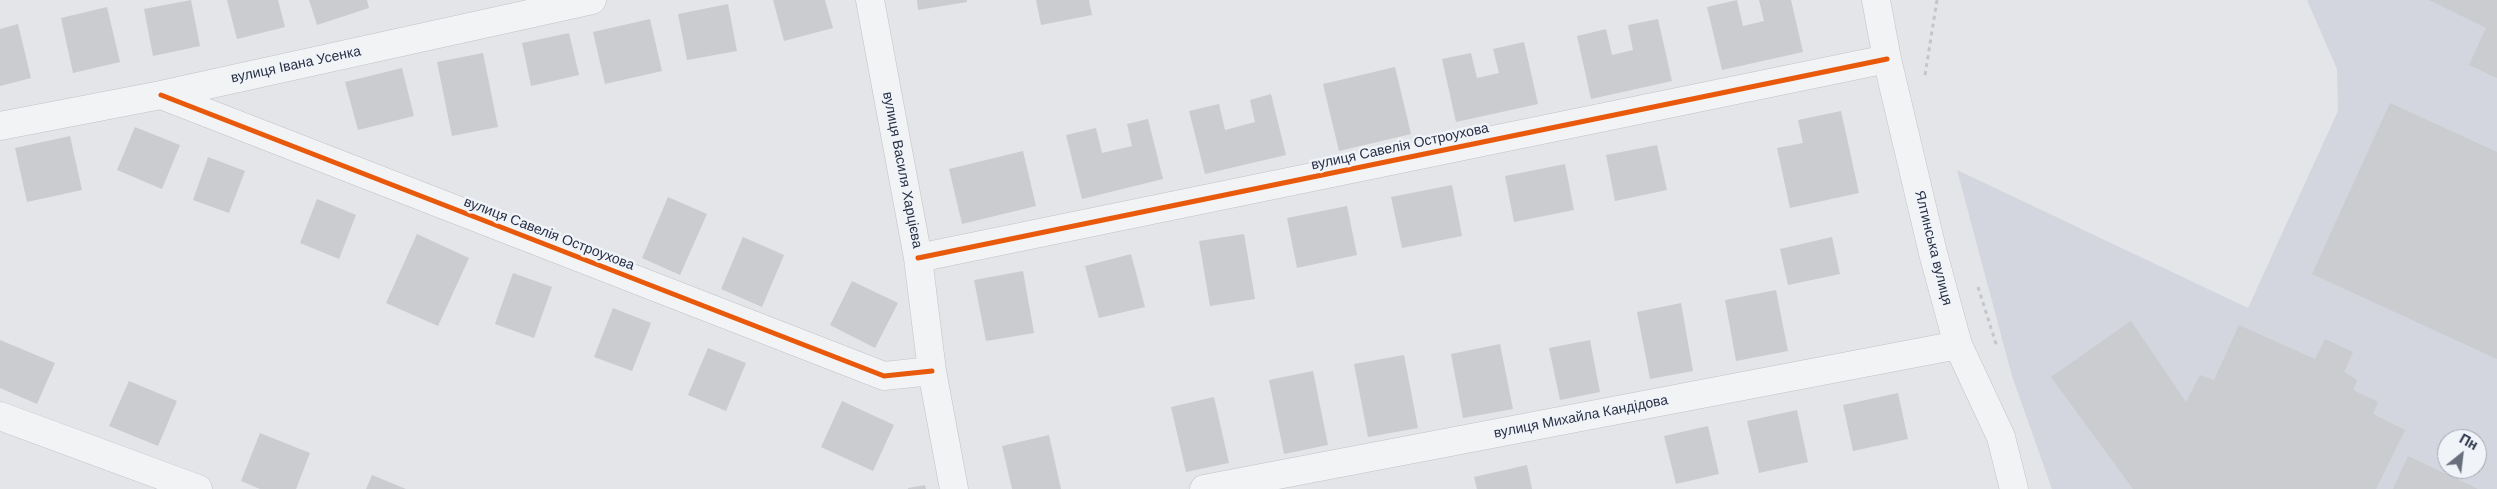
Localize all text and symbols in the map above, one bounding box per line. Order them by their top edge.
street label: вулиця Івана Усенка [230,43,362,87]
street label: вулиця Василя Харцієва [879,90,925,250]
street label: вулиця Савелія Остроухова [1310,120,1490,174]
street label: Ялтинська вулиця [1911,189,1955,307]
street label: вулиця Савелія Остроухова [461,194,637,274]
street label: вулиця Михайла Кандідова [1492,392,1670,442]
north arrow [2437,429,2487,479]
text: Пн [2457,430,2481,453]

